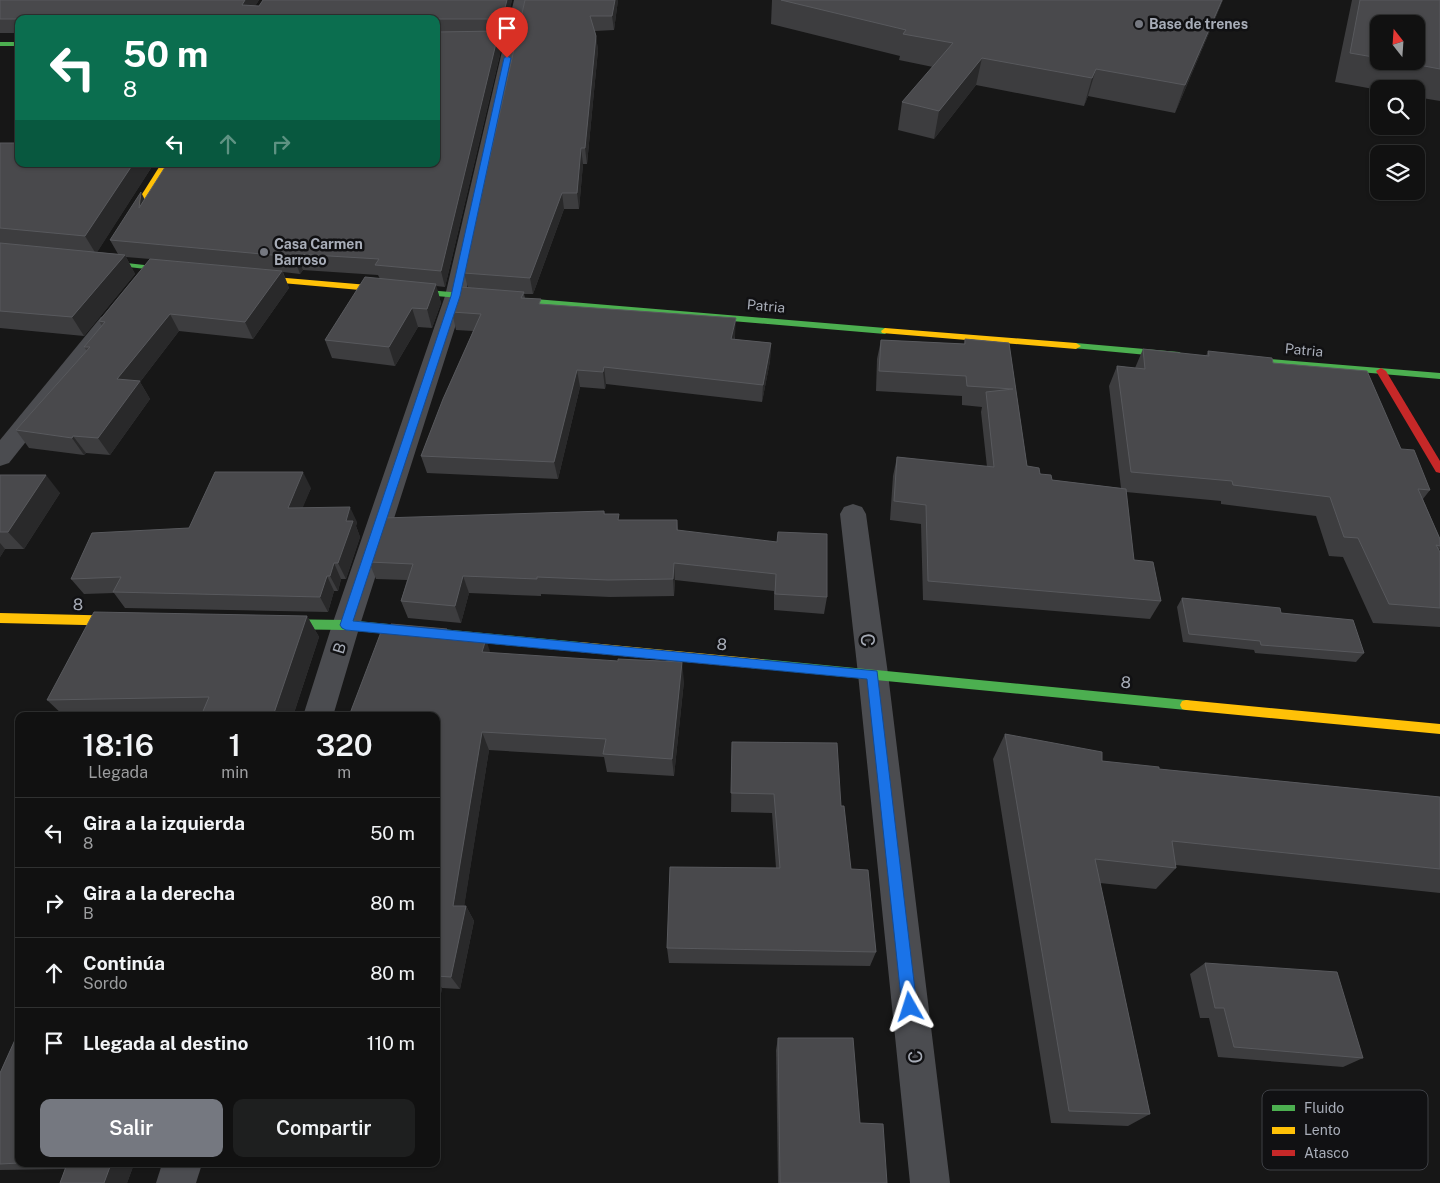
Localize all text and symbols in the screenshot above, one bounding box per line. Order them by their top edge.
pin [486,7,528,58]
icon: arrive [493,14,521,42]
north arrow [1370,15,1425,70]
map controls [1370,15,1425,200]
place label: Base de trenes [1149,16,1248,32]
marker: Base de trenes [1133,18,1145,30]
text: 50 m [123,34,208,75]
icon: left [40,35,105,100]
text: 8 [123,76,137,102]
button: search [1370,80,1425,135]
icon: left [161,130,189,158]
icon: ahead [214,130,242,158]
icon: right [267,130,295,158]
button: layers [1370,145,1425,200]
place label: Casa Carmen Barroso [274,236,363,268]
marker: Casa Carmen Barroso [258,246,270,258]
street label: Patria [746,296,786,316]
street label: Patria [1284,340,1324,360]
street label: 8 [73,595,83,614]
street label: C [856,632,880,648]
street label: 8 [716,635,728,654]
street label: B [329,640,350,656]
street label: 8 [1120,673,1132,692]
text: 18:16 [82,727,154,763]
text: 1 [229,727,241,763]
text: 320 [316,727,373,763]
text: Llegada [88,763,148,782]
text: min [221,763,248,782]
text: m [337,763,351,782]
text: Gira a la izquierda [83,812,245,834]
icon: left [40,819,68,847]
text: 50 m [370,822,415,844]
text: 8 [83,834,93,853]
text: Gira a la derecha [83,882,235,904]
icon: right [40,889,68,917]
text: 80 m [370,892,415,914]
text: B [83,904,94,923]
text: Continúa [83,952,165,974]
icon: ahead [40,959,68,987]
text: 80 m [370,962,415,984]
text: Sordo [83,974,127,993]
position arrow [883,980,935,1032]
icon: arrive [40,1029,68,1057]
text: Llegada al destino [83,1032,248,1054]
text: 110 m [367,1032,415,1054]
street label: C [903,1049,927,1065]
legend [1262,1090,1428,1170]
button: Salir [40,1099,223,1157]
button: Compartir [233,1099,415,1157]
text: Fluido [1304,1100,1344,1116]
text: Lento [1304,1122,1341,1138]
text: Atasco [1304,1145,1349,1161]

